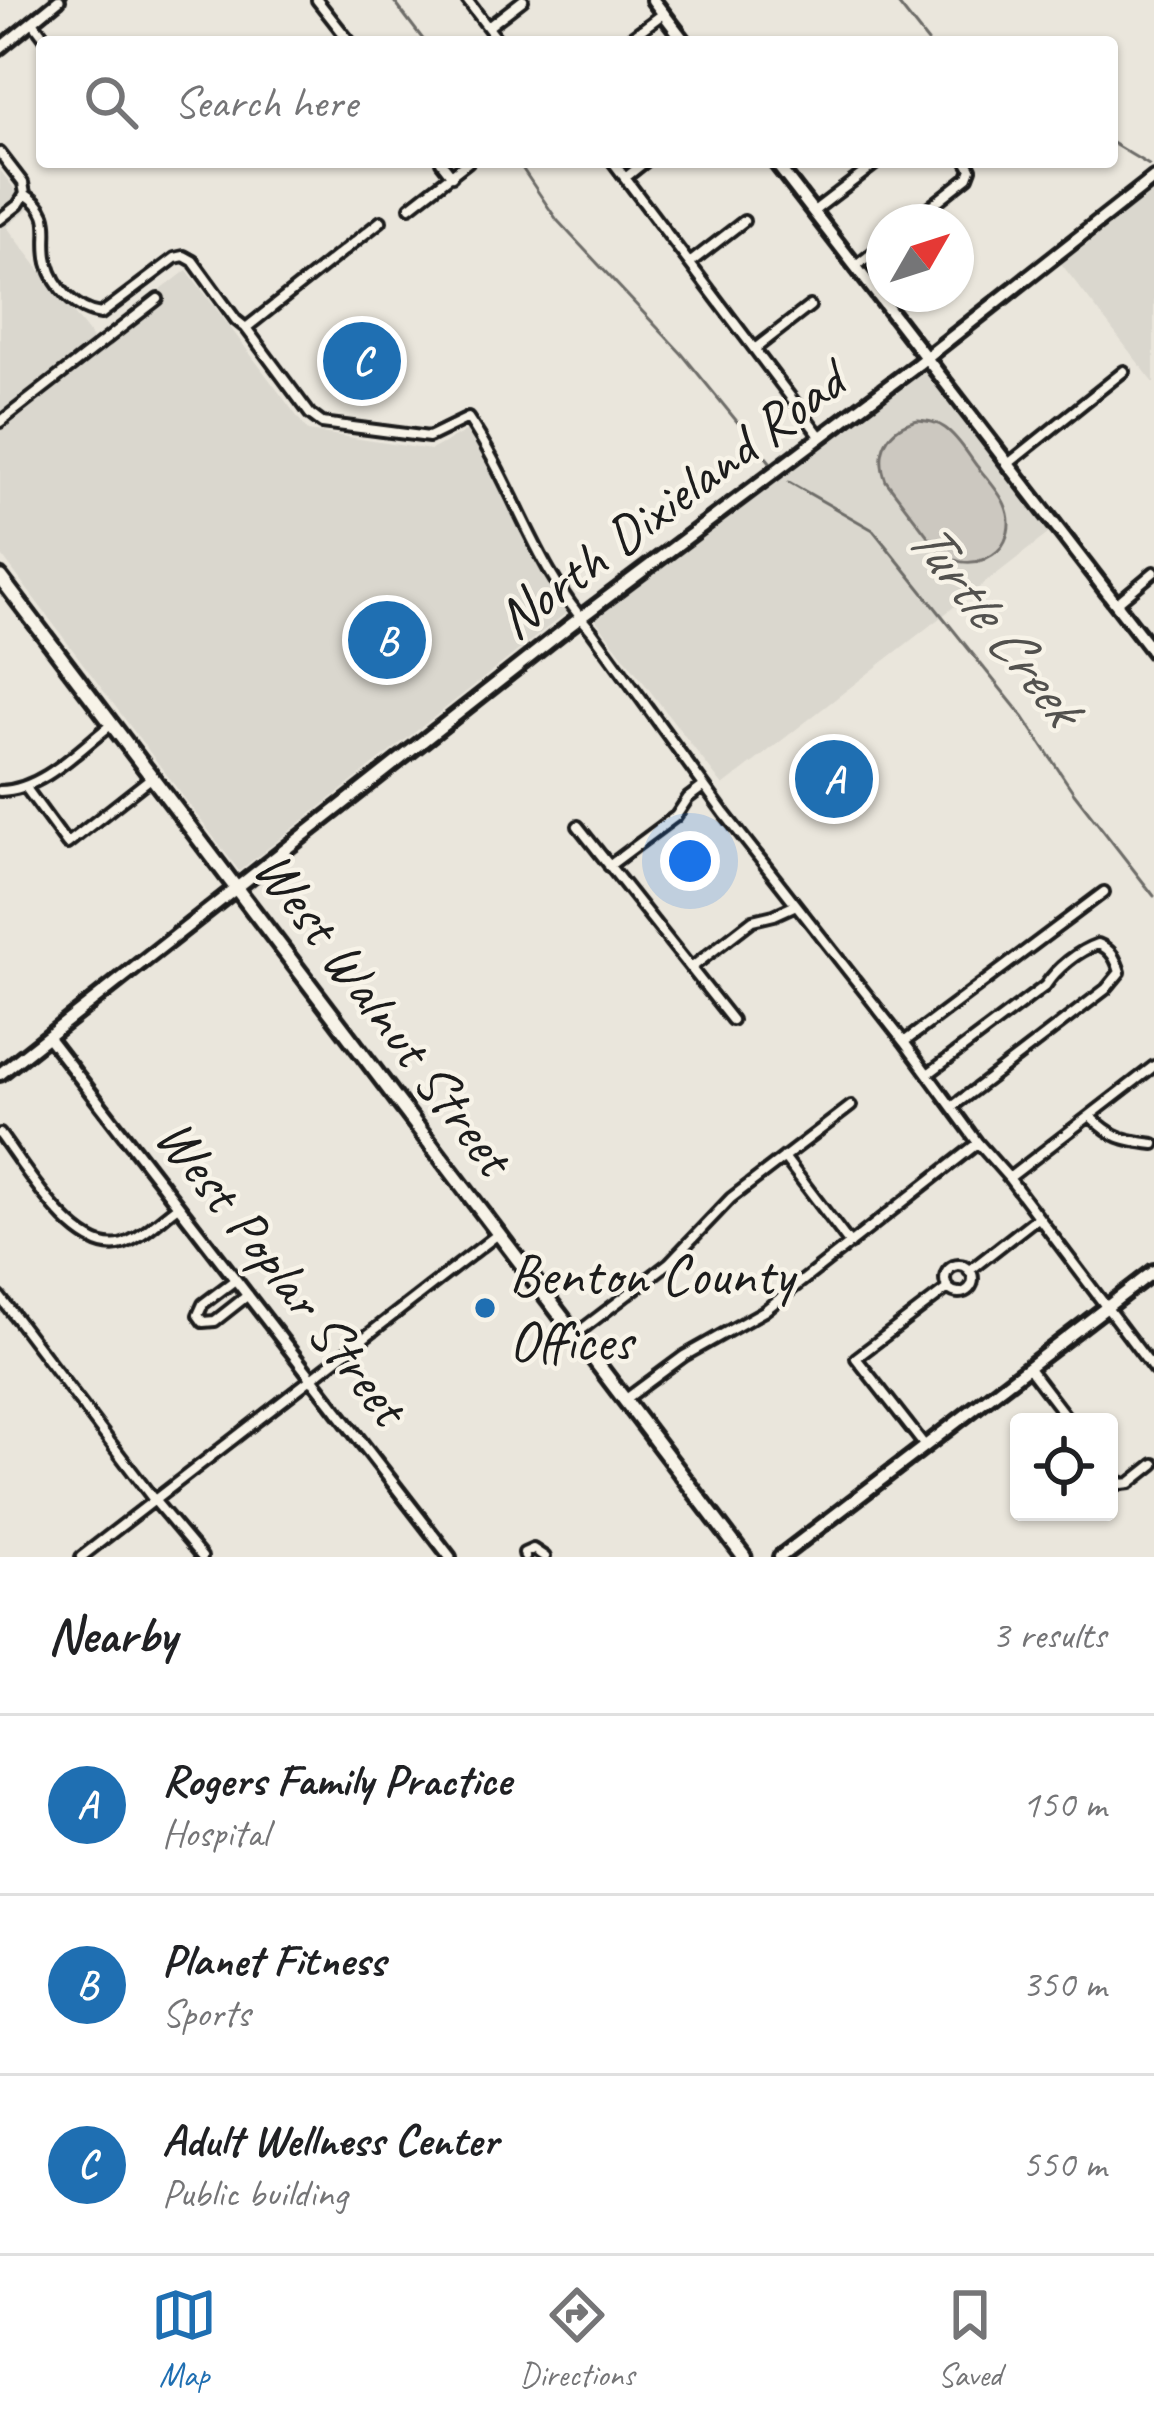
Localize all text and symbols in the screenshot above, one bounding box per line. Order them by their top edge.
search box [36,36,1118,168]
icon: search [78,69,144,135]
text: Search here [174,74,357,131]
north arrow [866,204,974,312]
pin: C [323,316,401,406]
street label: North Dixieland Road [482,340,865,654]
water label: Turtle Creek [891,503,1105,746]
pin: B [348,595,426,685]
pin: A [795,734,873,824]
your location [660,831,720,891]
street label: West Walnut Street [238,835,533,1193]
street label: West Poplar Street [140,1103,427,1443]
place label: Benton County Offices [509,1239,798,1377]
marker: Benton County Offices [472,1295,498,1321]
map controls [1010,1413,1118,1521]
button: locate [1010,1413,1118,1521]
text: Nearby [48,1603,176,1667]
text: 3 results [992,1611,1106,1660]
text: Rogers Family Practice [162,1752,511,1809]
text: A [77,1780,97,1829]
text: 150 m [1022,1780,1106,1829]
text: Hospital [162,1809,269,1858]
text: Planet Fitness [162,1932,385,1989]
text: B [77,1960,97,2009]
text: 350 m [1022,1960,1106,2009]
text: Sports [162,1989,250,2038]
text: Adult Wellness Center [162,2112,498,2169]
text: C [78,2140,96,2189]
text: 550 m [1022,2140,1106,2189]
text: Public building [162,2169,347,2218]
tab: Map [151,2282,217,2396]
tab: Directions [520,2282,634,2396]
tab: Saved [937,2282,1003,2396]

